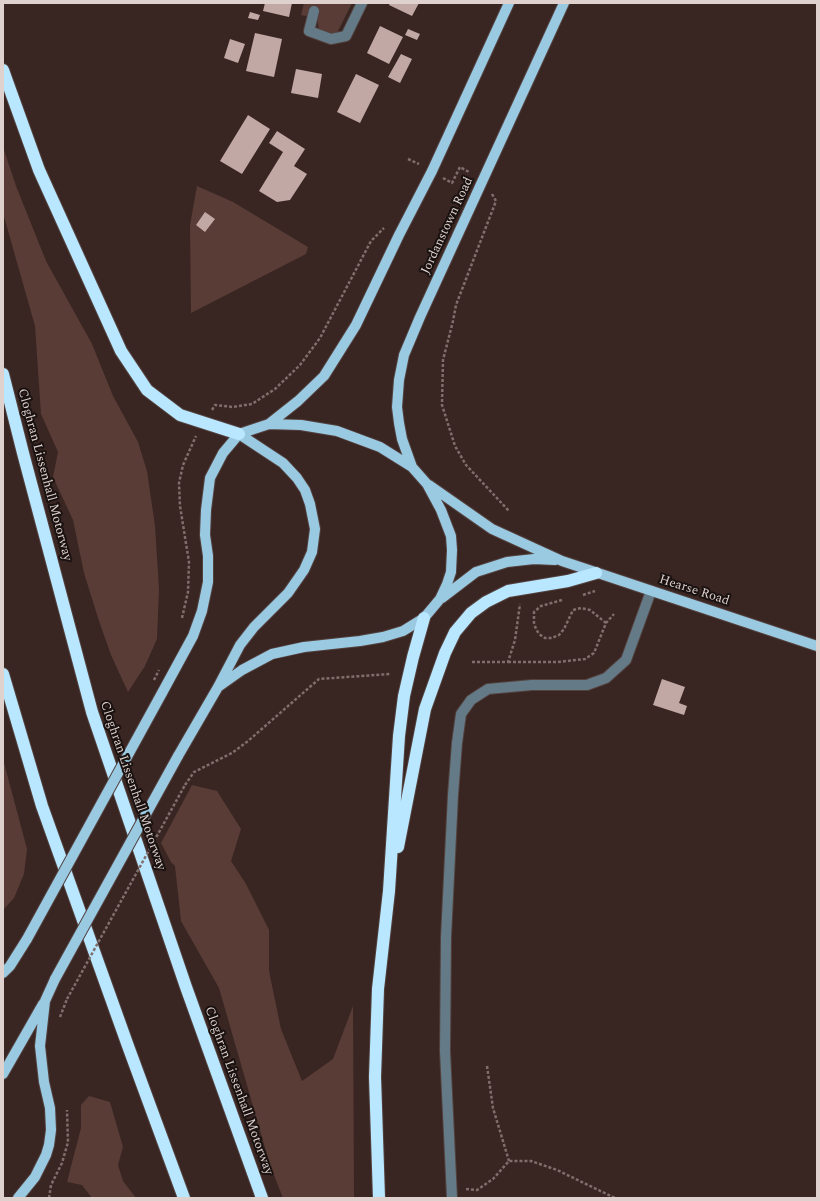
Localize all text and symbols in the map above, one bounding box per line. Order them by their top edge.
street label: Jordanstown Road [419,175,477,277]
street label: Cloghran Lissenhall Motorway [13,387,75,563]
street label: Hearse Road [657,572,731,610]
street label: Cloghran Lissenhall Motorway [96,699,168,873]
street label: Cloghran Lissenhall Motorway [200,1005,276,1177]

